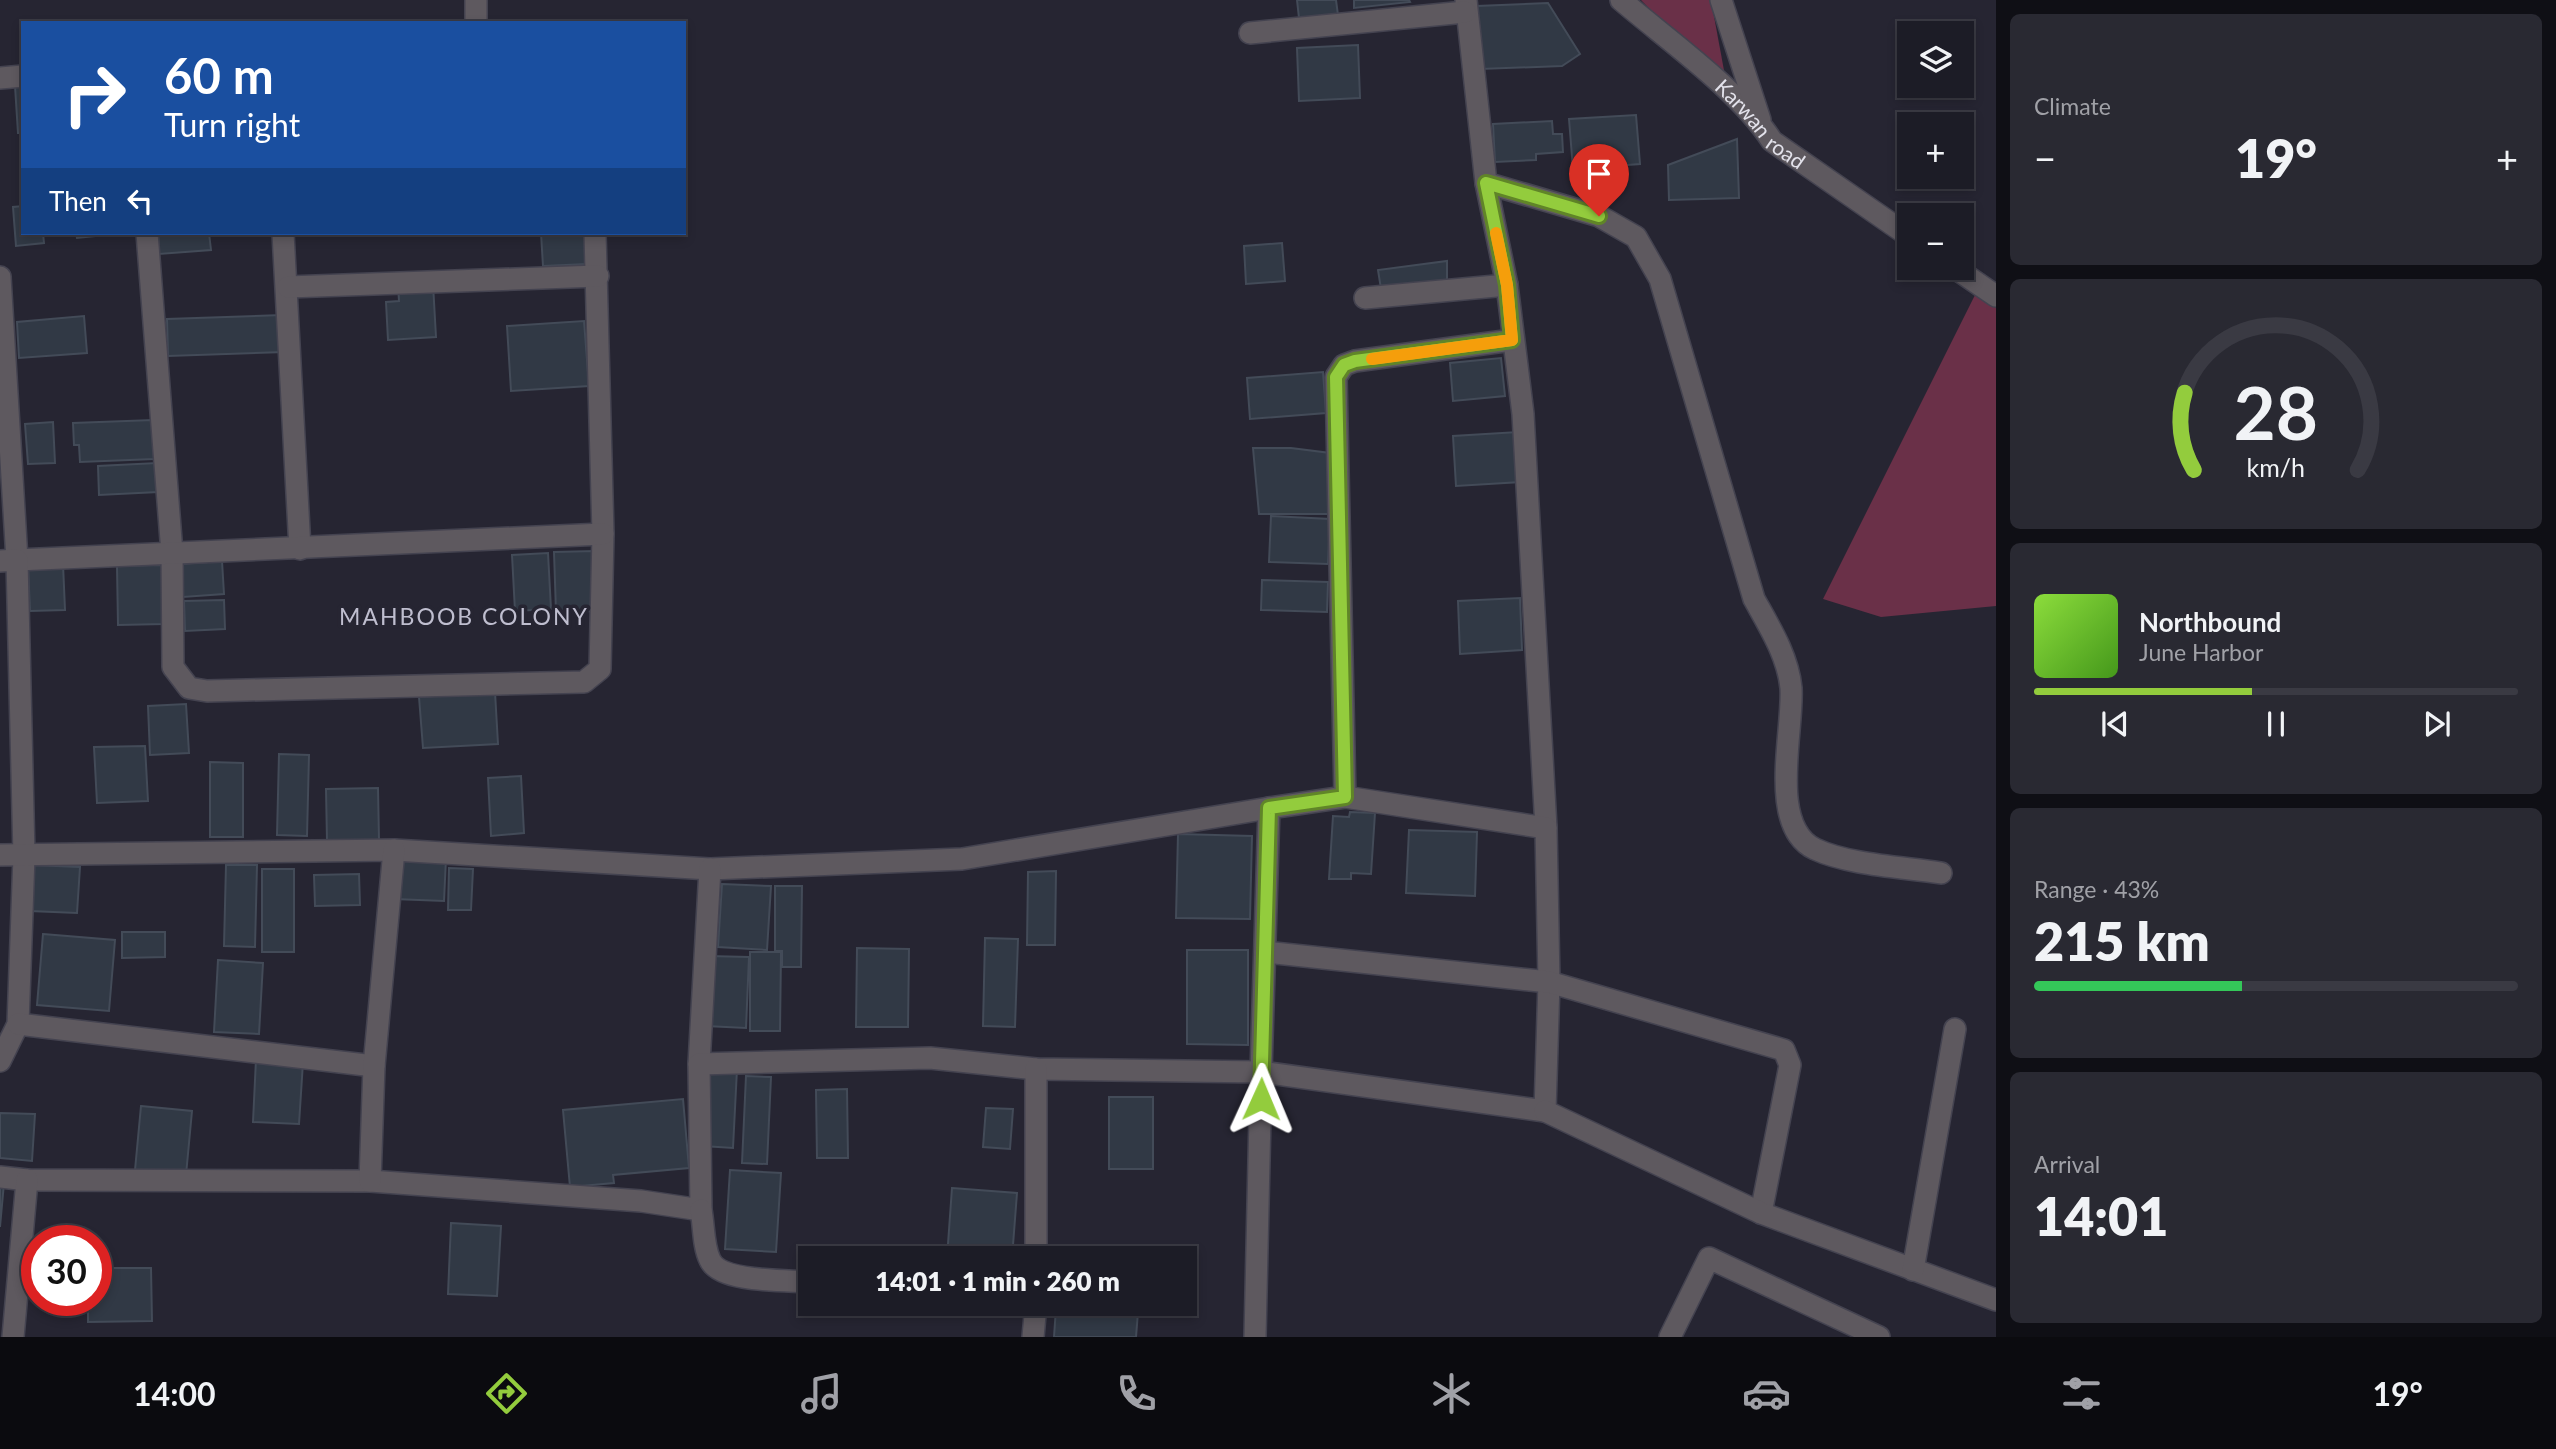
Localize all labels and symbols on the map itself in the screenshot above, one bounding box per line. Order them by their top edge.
street label: Karwan road [1711,73,1811,173]
pin [1569,144,1629,216]
district label: MAHBOOB COLONY [339,602,589,630]
position arrow [1224,1062,1298,1136]
speed limit sign: 30 [21,1225,112,1316]

